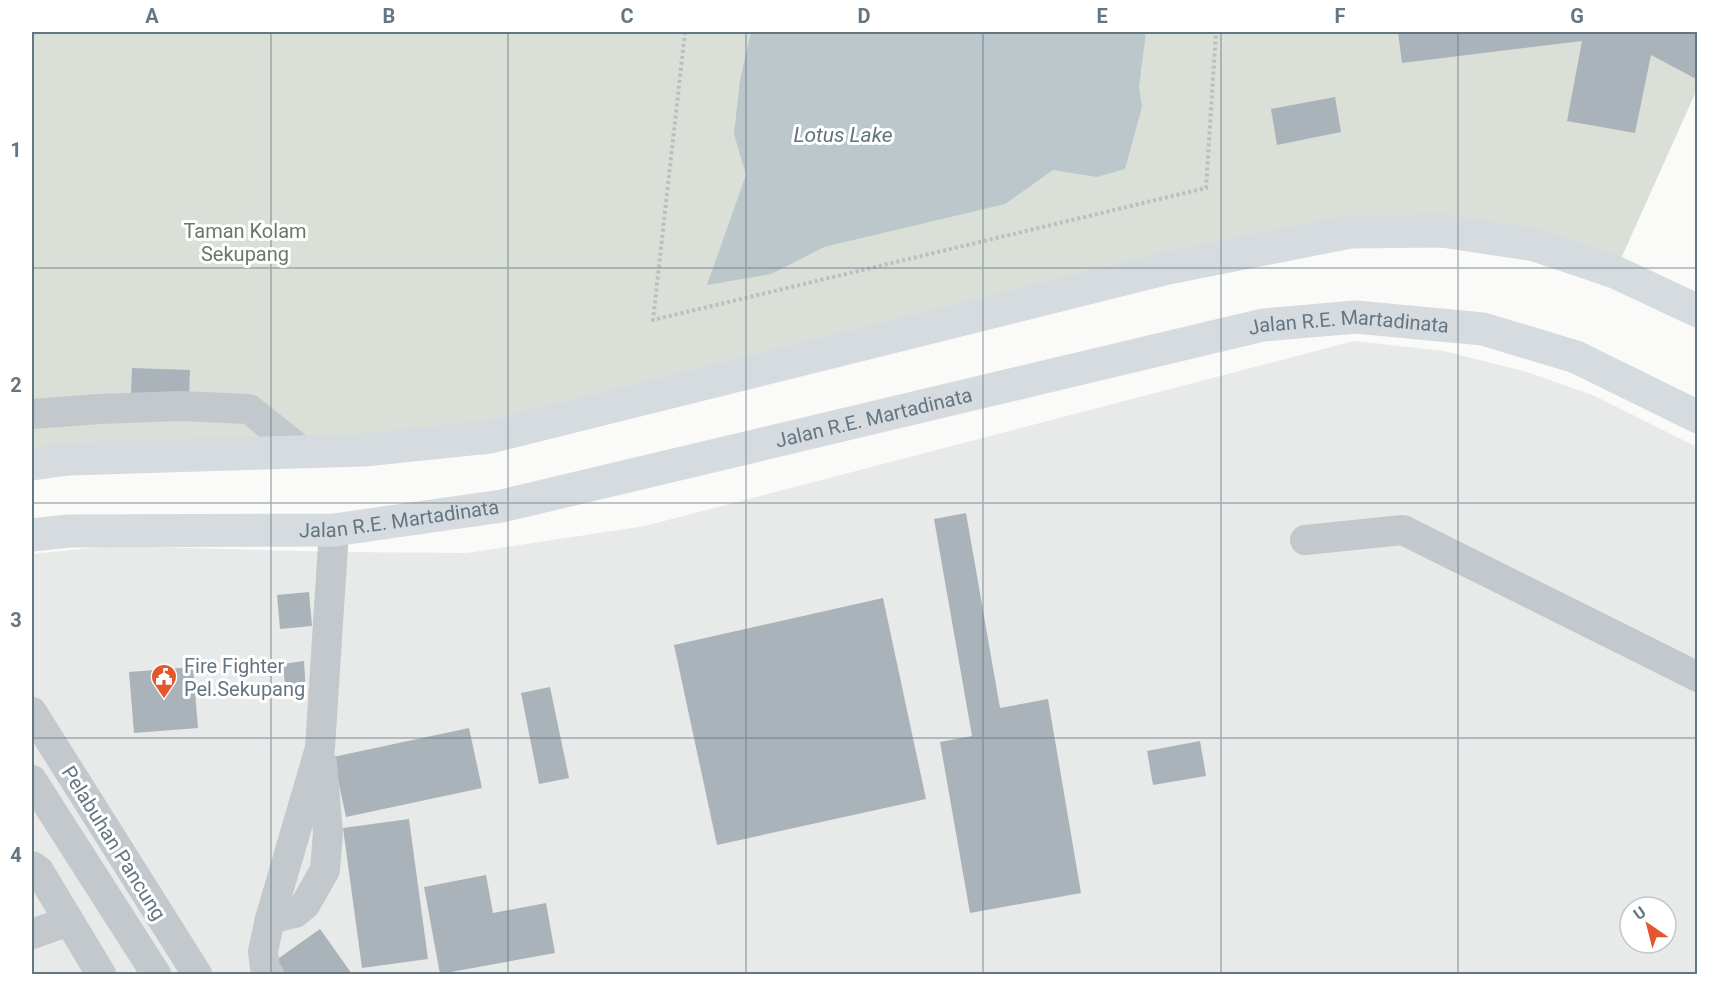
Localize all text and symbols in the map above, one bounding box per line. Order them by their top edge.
text: A [145,4,159,28]
text: B [383,4,395,28]
text: C [620,4,634,28]
text: D [858,4,871,28]
text: E [1096,4,1108,28]
text: F [1335,4,1346,28]
text: G [1570,4,1584,28]
water label: Lotus Lake [793,123,893,147]
text: 1 [10,138,22,162]
park label: Taman Kolam Sekupang [183,219,307,266]
street label: Jalan R.E. Martadinata [1246,305,1450,340]
text: 2 [10,373,22,397]
street label: Jalan R.E. Martadinata [773,383,975,453]
street label: Jalan R.E. Martadinata [299,495,501,542]
text: 3 [10,608,22,632]
place label: Fire Fighter Pel.Sekupang [184,654,305,701]
public building icon: Fire Fighter Pel.Sekupang [149,662,179,700]
street label: Pelabuhan Pancung [57,762,171,924]
text: 4 [10,843,22,867]
north arrow [1618,895,1678,955]
text: U [1630,902,1649,924]

